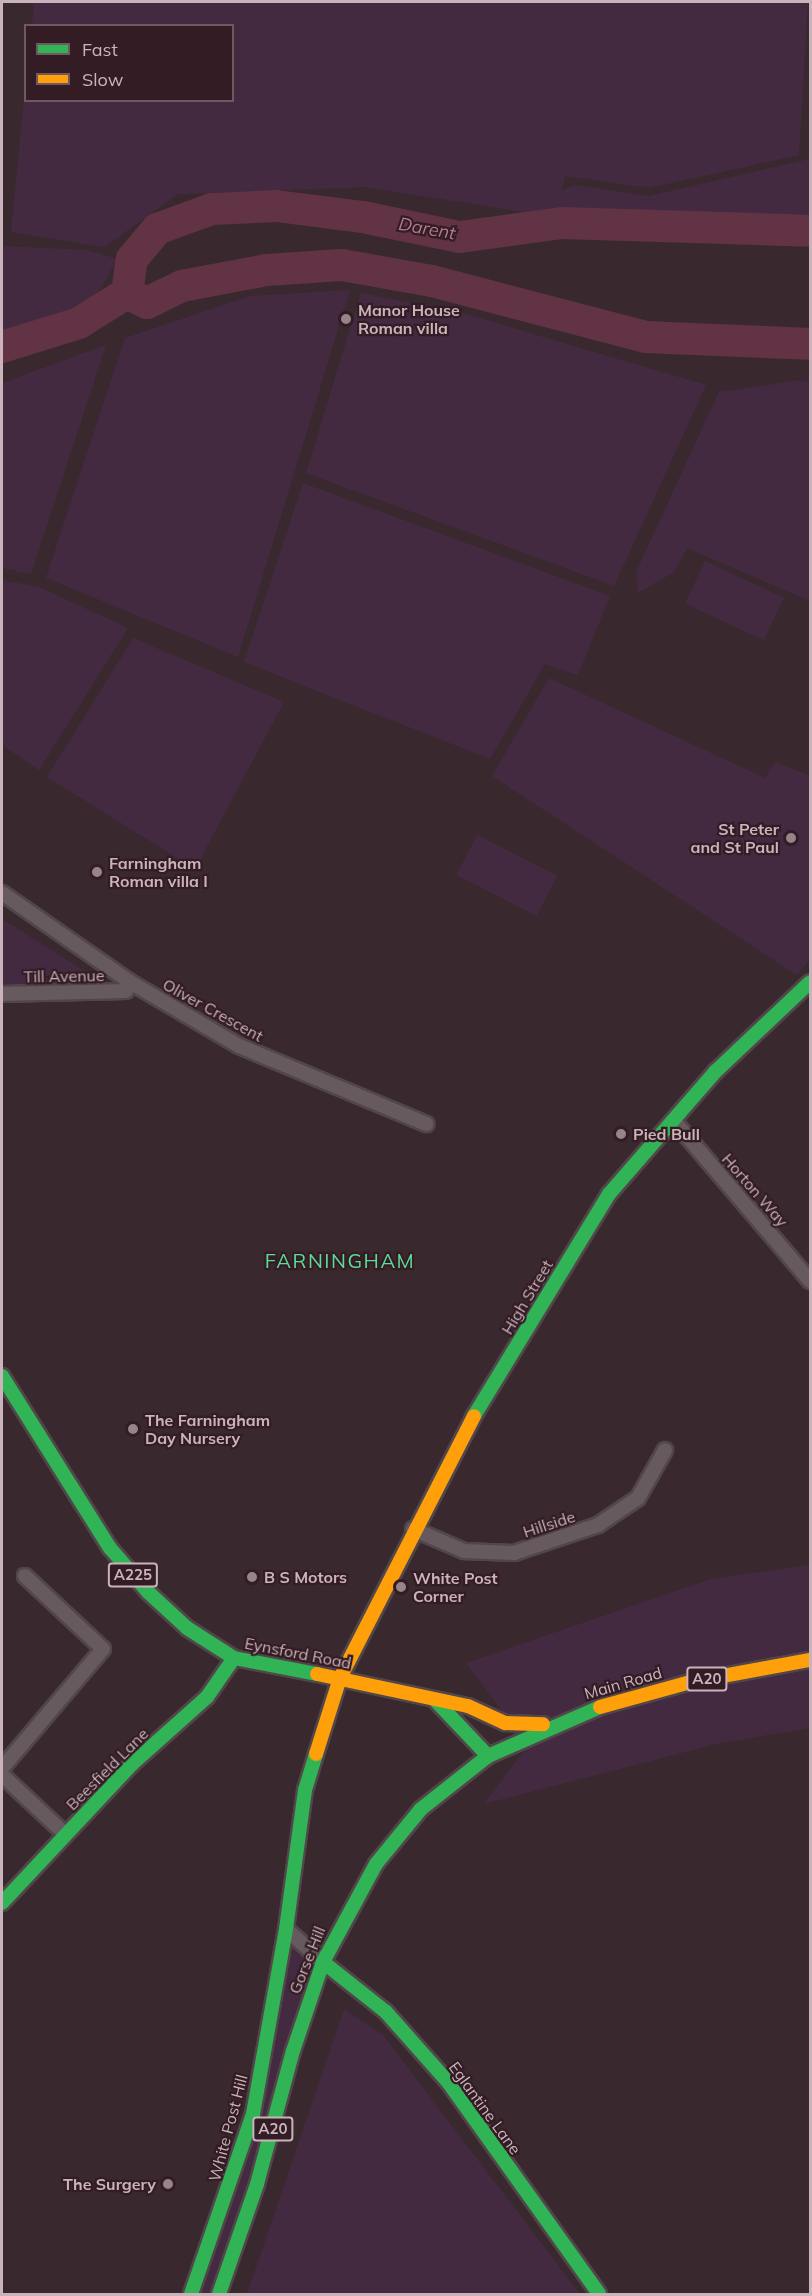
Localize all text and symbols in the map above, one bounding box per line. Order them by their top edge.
legend [24,24,234,102]
text: Fast [82,38,118,61]
text: Slow [82,68,123,91]
water label: Darent [397,213,457,245]
place label: Manor House Roman villa [358,300,460,338]
marker: Manor House Roman villa [339,312,353,326]
place label: St Peter and St Paul [691,819,779,857]
marker: St Peter and St Paul [784,831,798,845]
place label: Farningham Roman villa I [109,853,208,891]
marker: Farningham Roman villa I [90,865,104,879]
street label: Till Avenue [23,966,105,986]
street label: Oliver Crescent [159,975,267,1045]
place label: Pied Bull [633,1124,700,1144]
marker: Pied Bull [614,1127,628,1141]
street label: Horton Way [718,1149,792,1231]
district label: FARNINGHAM [265,1248,415,1272]
street label: High Street [497,1256,557,1338]
place label: The Farningham Day Nursery [145,1410,270,1448]
marker: The Farningham Day Nursery [126,1422,140,1436]
street label: Hillside [520,1507,578,1541]
road number: A225 [108,1563,158,1587]
place label: B S Motors [264,1567,347,1587]
place label: White Post Corner [413,1568,498,1606]
marker: B S Motors [245,1570,259,1584]
marker: White Post Corner [394,1580,408,1594]
street label: Eynsford Road [243,1633,353,1673]
street label: Main Road [582,1663,664,1703]
road number: A20 [686,1667,728,1691]
street label: Beesfield Lane [62,1724,152,1814]
street label: Gorse Hill [285,1923,329,1997]
street label: Eglantine Lane [445,2058,525,2158]
street label: White Post Hill [205,2072,251,2184]
road number: A20 [252,2117,294,2141]
place label: The Surgery [63,2174,156,2194]
marker: The Surgery [161,2177,175,2191]

